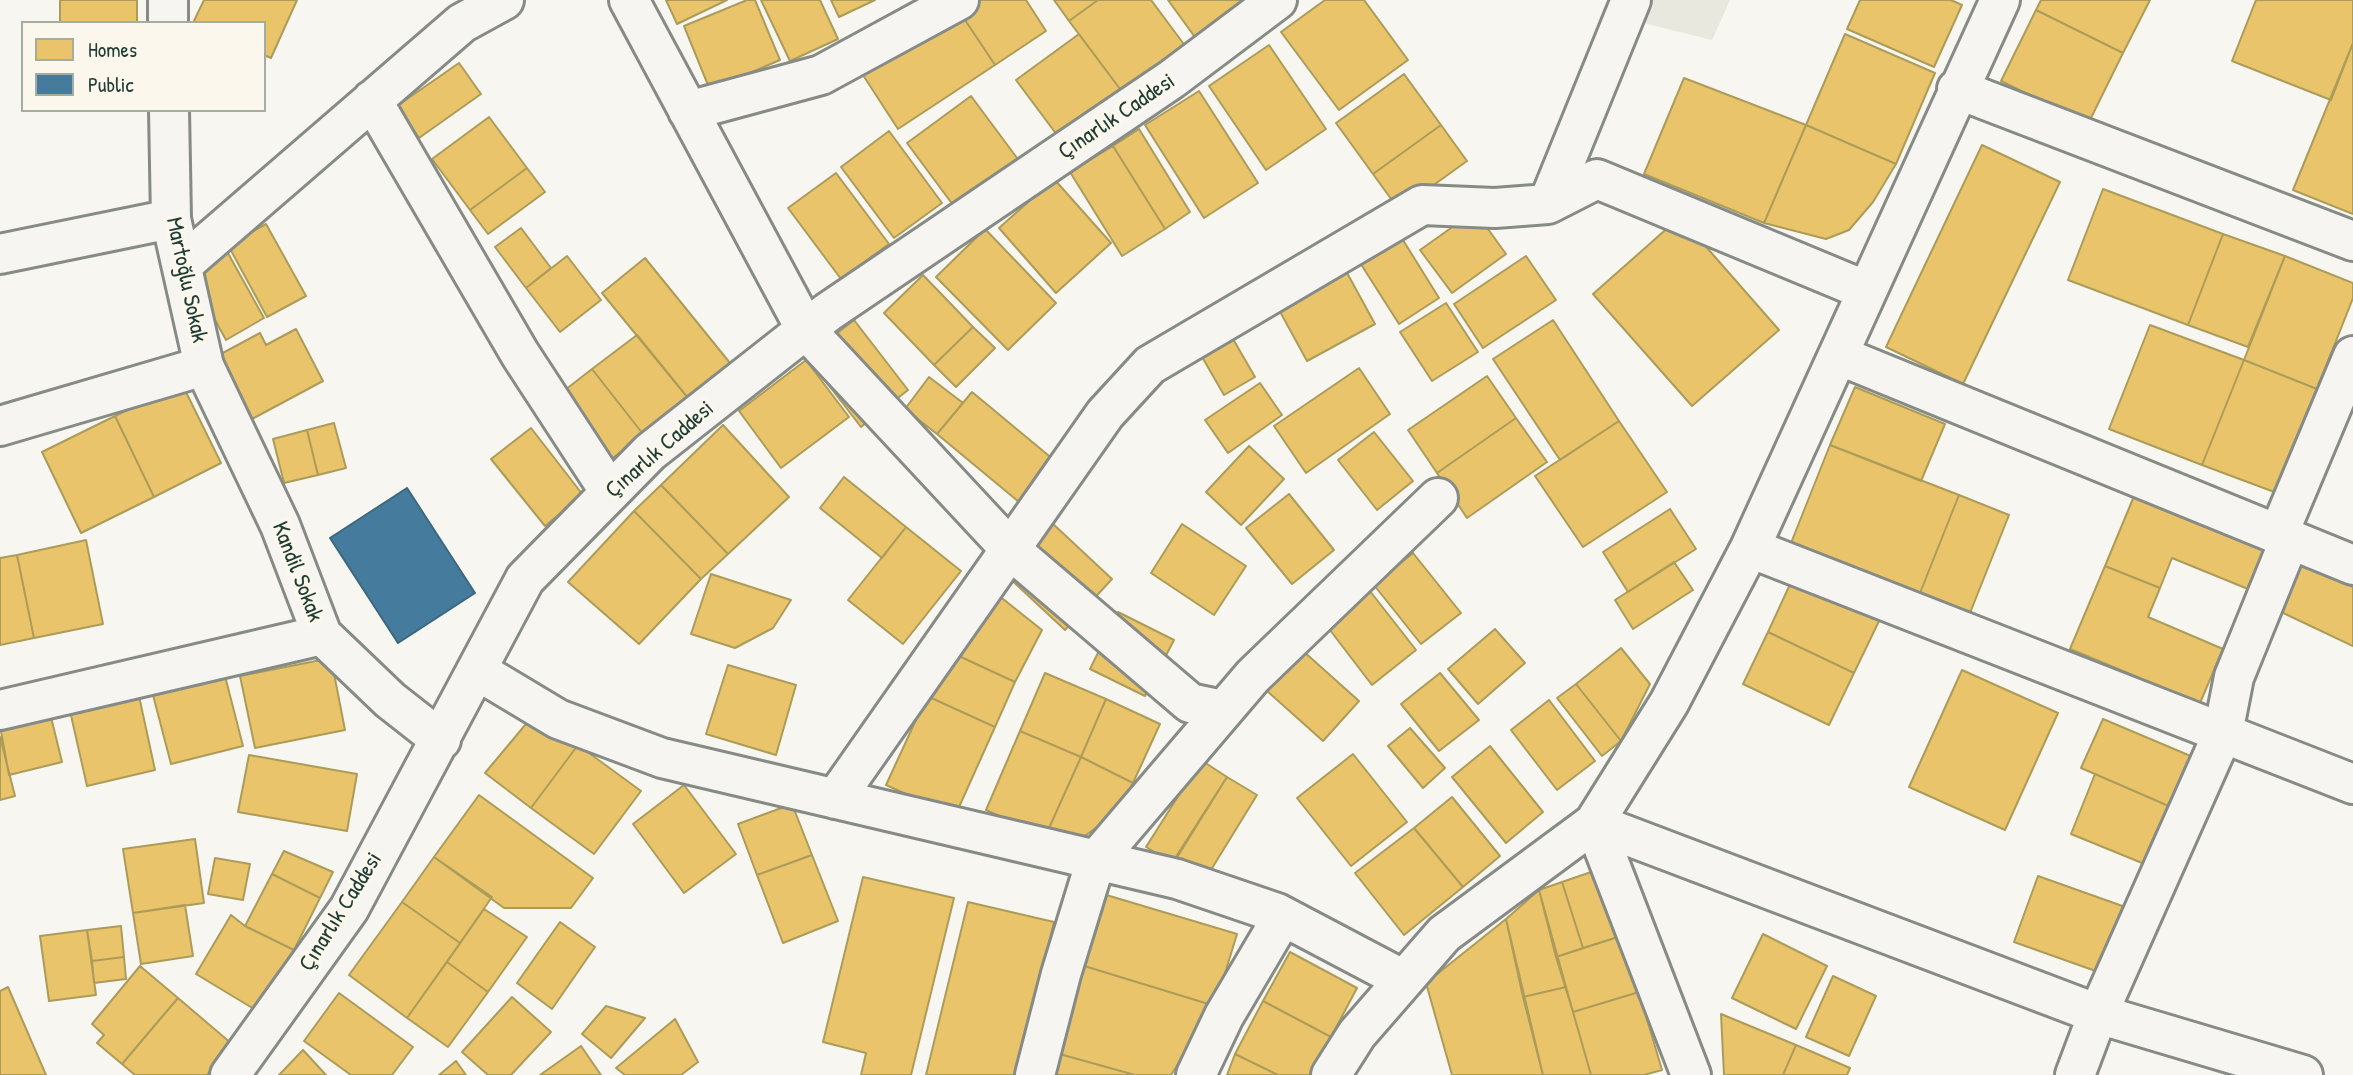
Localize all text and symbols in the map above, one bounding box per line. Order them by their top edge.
legend [21,21,266,112]
text: Homes [88,35,137,64]
street label: Çınarlık Caddesi [1053,68,1181,166]
text: Public [88,70,134,99]
street label: Martoğlu Sokak [159,215,213,345]
street label: Çınarlık Caddesi [600,395,720,505]
street label: Kandil Sokak [265,518,329,626]
street label: Çınarlık Caddesi [294,848,388,976]

